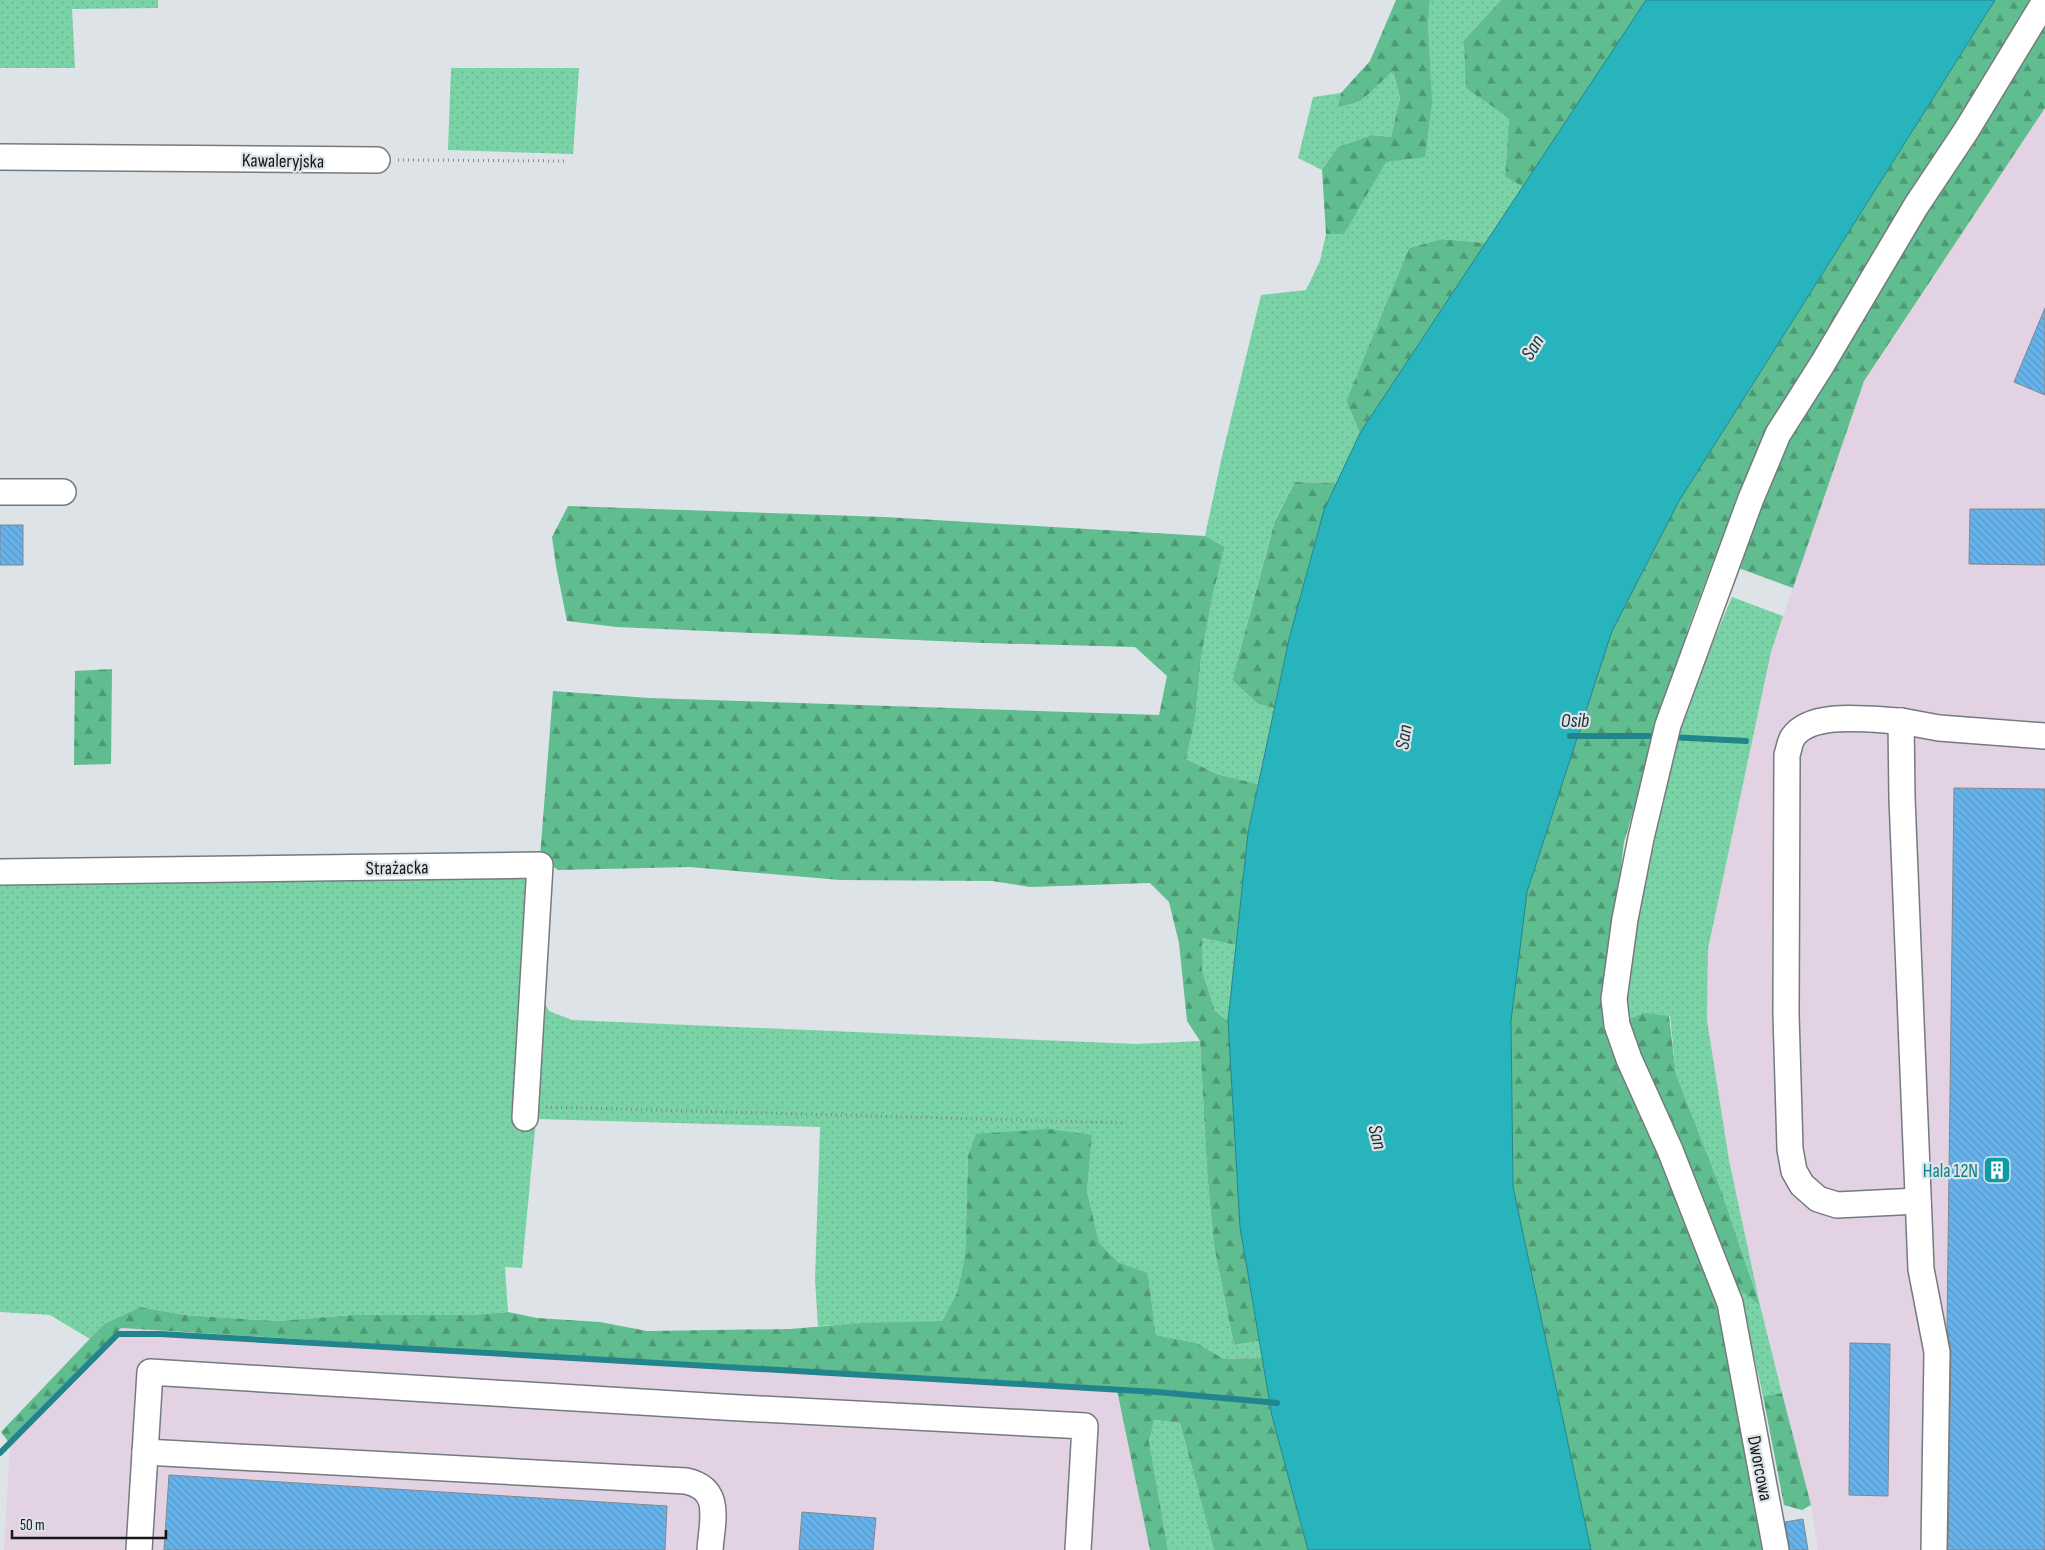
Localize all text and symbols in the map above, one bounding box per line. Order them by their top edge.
street label: Kawaleryjska [242,149,324,174]
water label: San [1516,331,1550,364]
water label: Osib [1561,709,1589,733]
water label: San [1390,723,1418,751]
street label: Strażacka [365,856,429,881]
water label: San [1362,1122,1392,1152]
building icon: Hala 12N [1982,1155,2012,1185]
place label: Hala 12N [1923,1160,1978,1183]
street label: Dworcowa [1742,1434,1777,1503]
scale bar [12,1508,166,1540]
text: 50 m [20,1516,45,1535]

